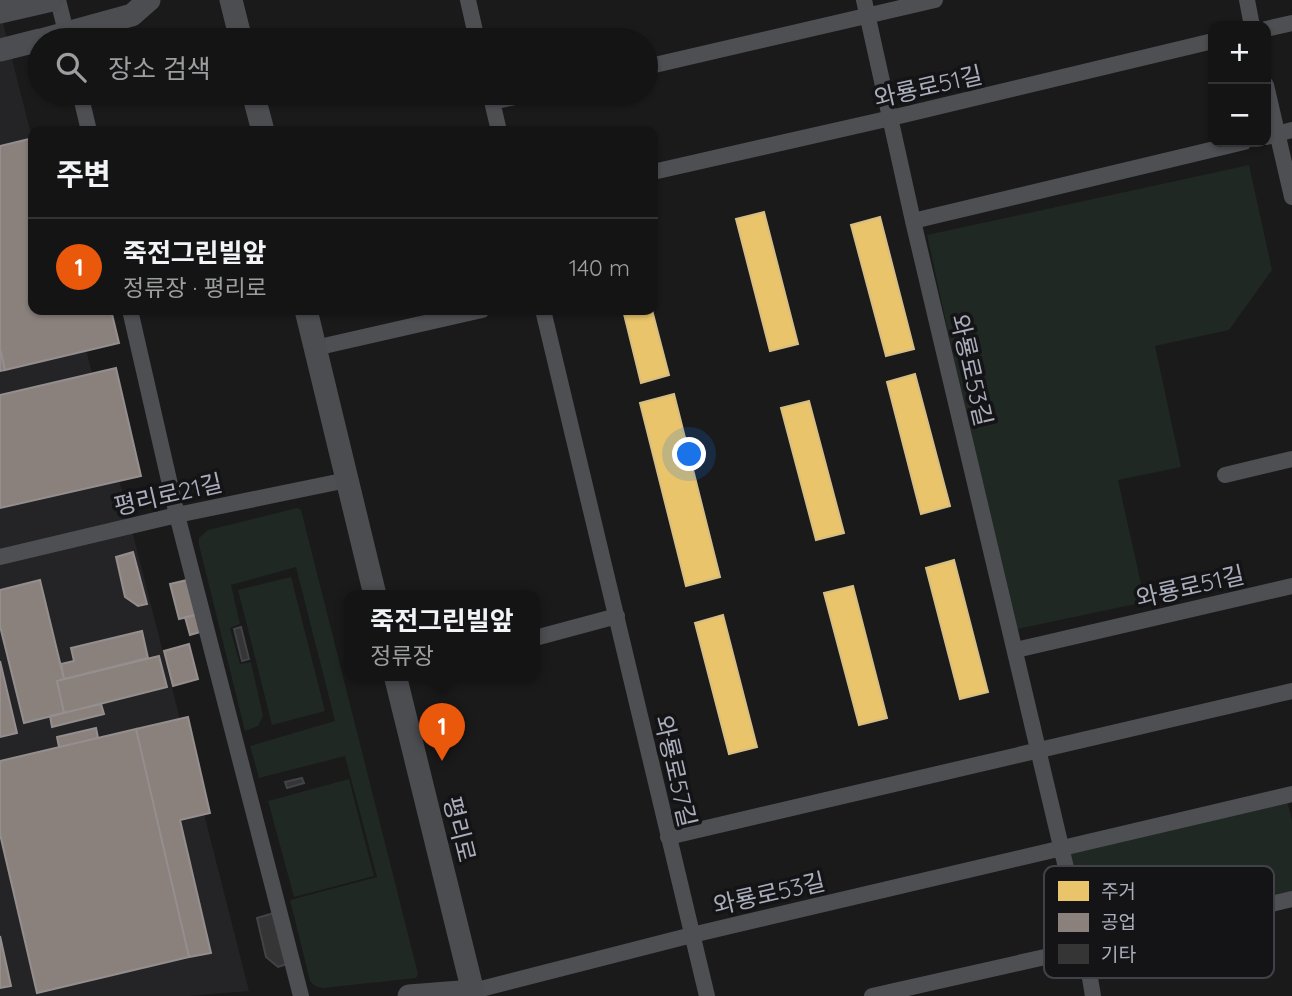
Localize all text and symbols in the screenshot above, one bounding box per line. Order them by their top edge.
map controls [1208,21,1271,147]
button: + [1208,21,1271,84]
search box [28,28,658,105]
icon: search [52,48,90,86]
text: 장소 검색 [108,52,211,85]
street label: 와룡로51길 [871,59,985,113]
button: − [1208,84,1271,147]
text: 주변 [56,155,111,193]
text: 죽전그린빌앞 [123,236,267,269]
text: 1 [75,253,83,282]
text: 140 m [569,253,630,282]
text: 정류장 · 평리로 [123,273,267,302]
street label: 와룡로53길 [945,311,999,429]
your location [672,437,706,471]
street label: 평리로21길 [111,467,225,521]
street label: 와룡로51길 [1133,559,1247,613]
popup [344,590,540,681]
text: 죽전그린빌앞 [370,604,514,637]
text: 정류장 [370,641,434,670]
pin: 1 [419,703,465,761]
street label: 와룡로57길 [649,712,703,830]
street label: 평리로 [437,793,483,865]
street label: 와룡로53길 [710,866,828,920]
legend [1044,866,1274,978]
text: 주거 [1101,879,1136,903]
text: 공업 [1101,910,1136,934]
text: 기타 [1101,942,1136,966]

